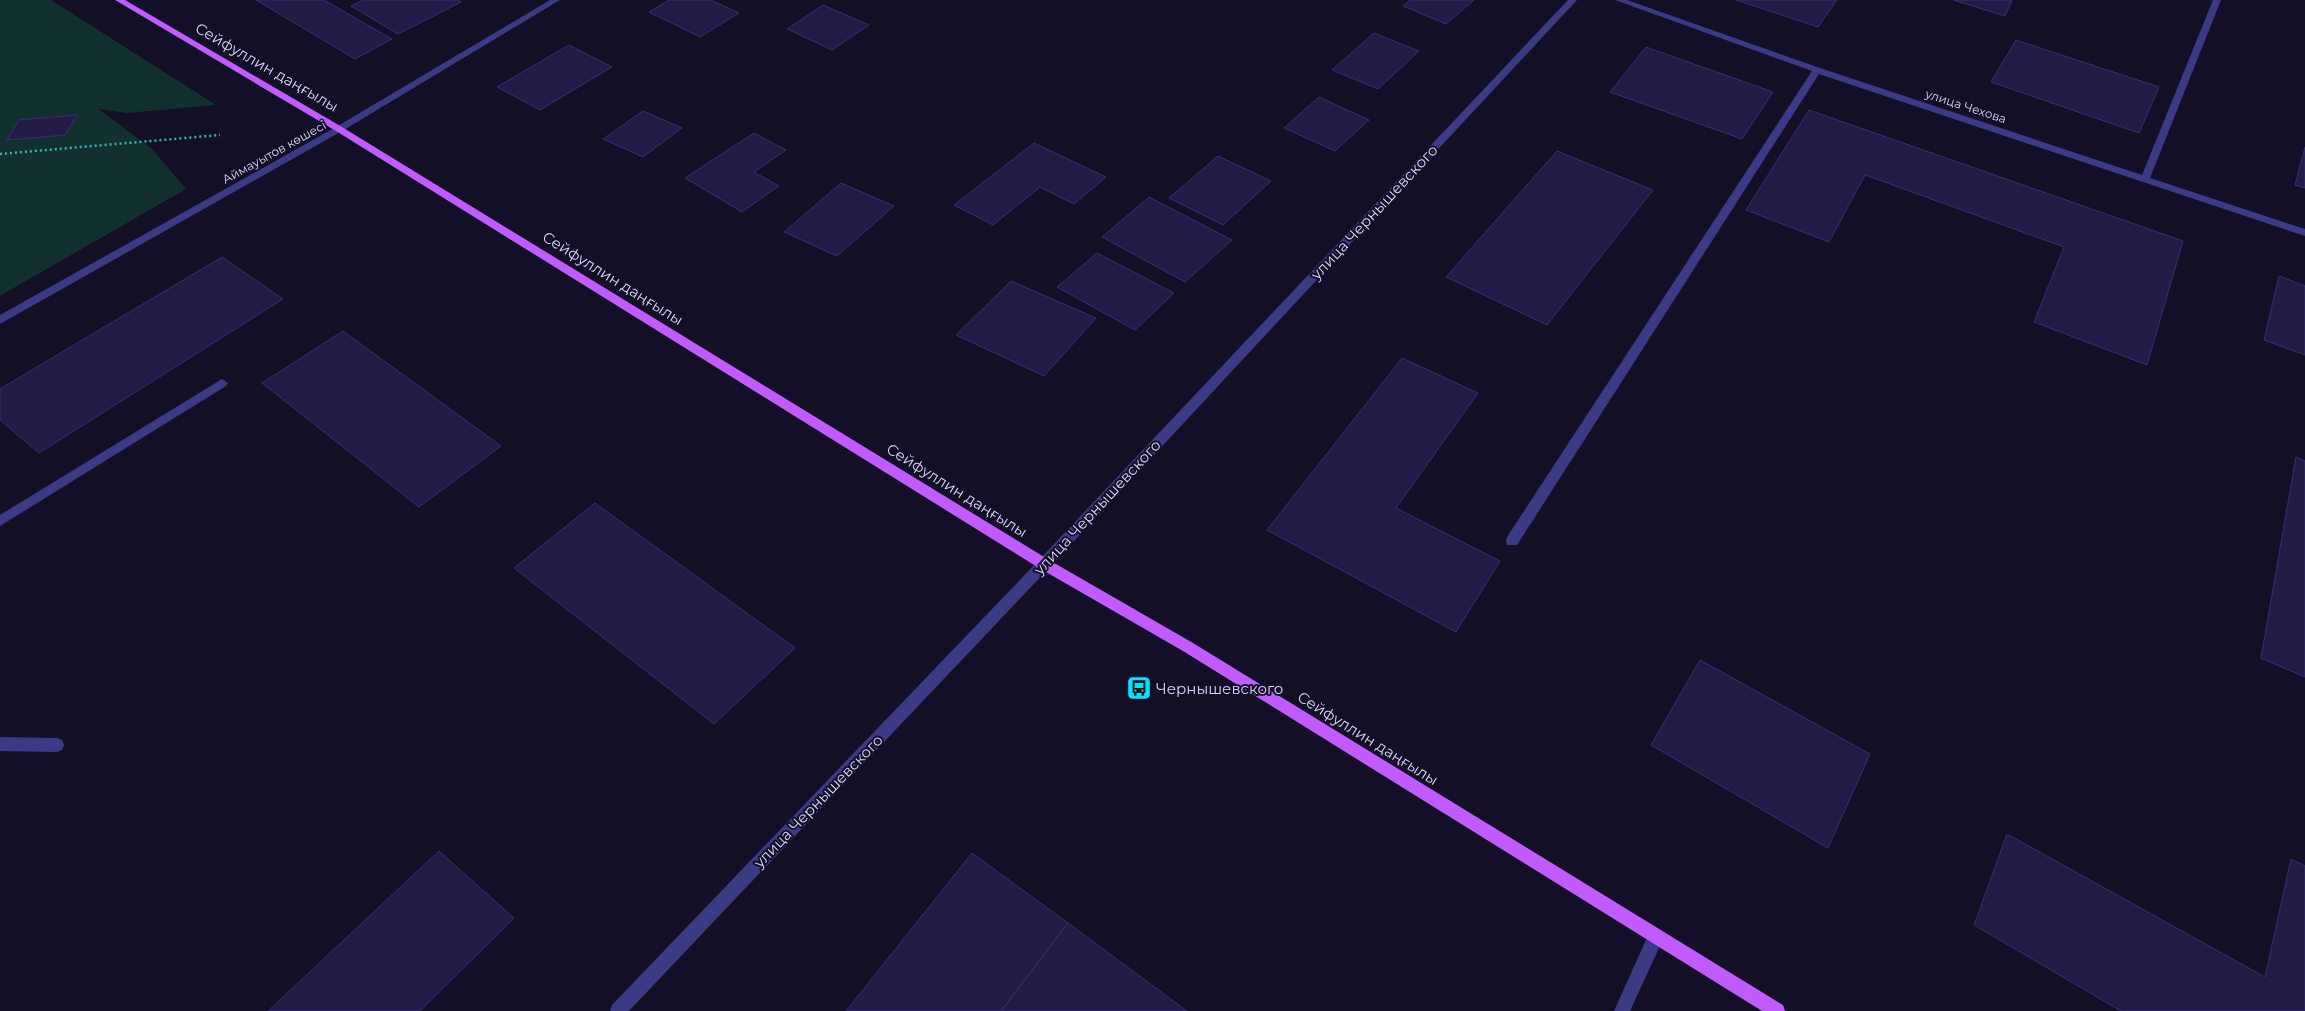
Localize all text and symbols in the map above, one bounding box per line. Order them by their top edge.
street label: Сейфуллин даңғылы [192,18,342,116]
street label: улица Чехова [1923,86,2008,126]
street label: Аймауытов көшесі [220,117,328,187]
street label: улица Чернышевского [1306,140,1442,284]
street label: Сейфуллин даңғылы [539,227,687,329]
street label: улица Чернышевского [1029,435,1165,579]
street label: Сейфуллин даңғылы [883,439,1031,541]
bus stop icon: Чернышевского [1126,675,1152,701]
place label: Чернышевского [1156,679,1283,698]
street label: Сейфуллин даңғылы [1294,687,1442,789]
street label: улица Чернышевского [749,730,887,872]

